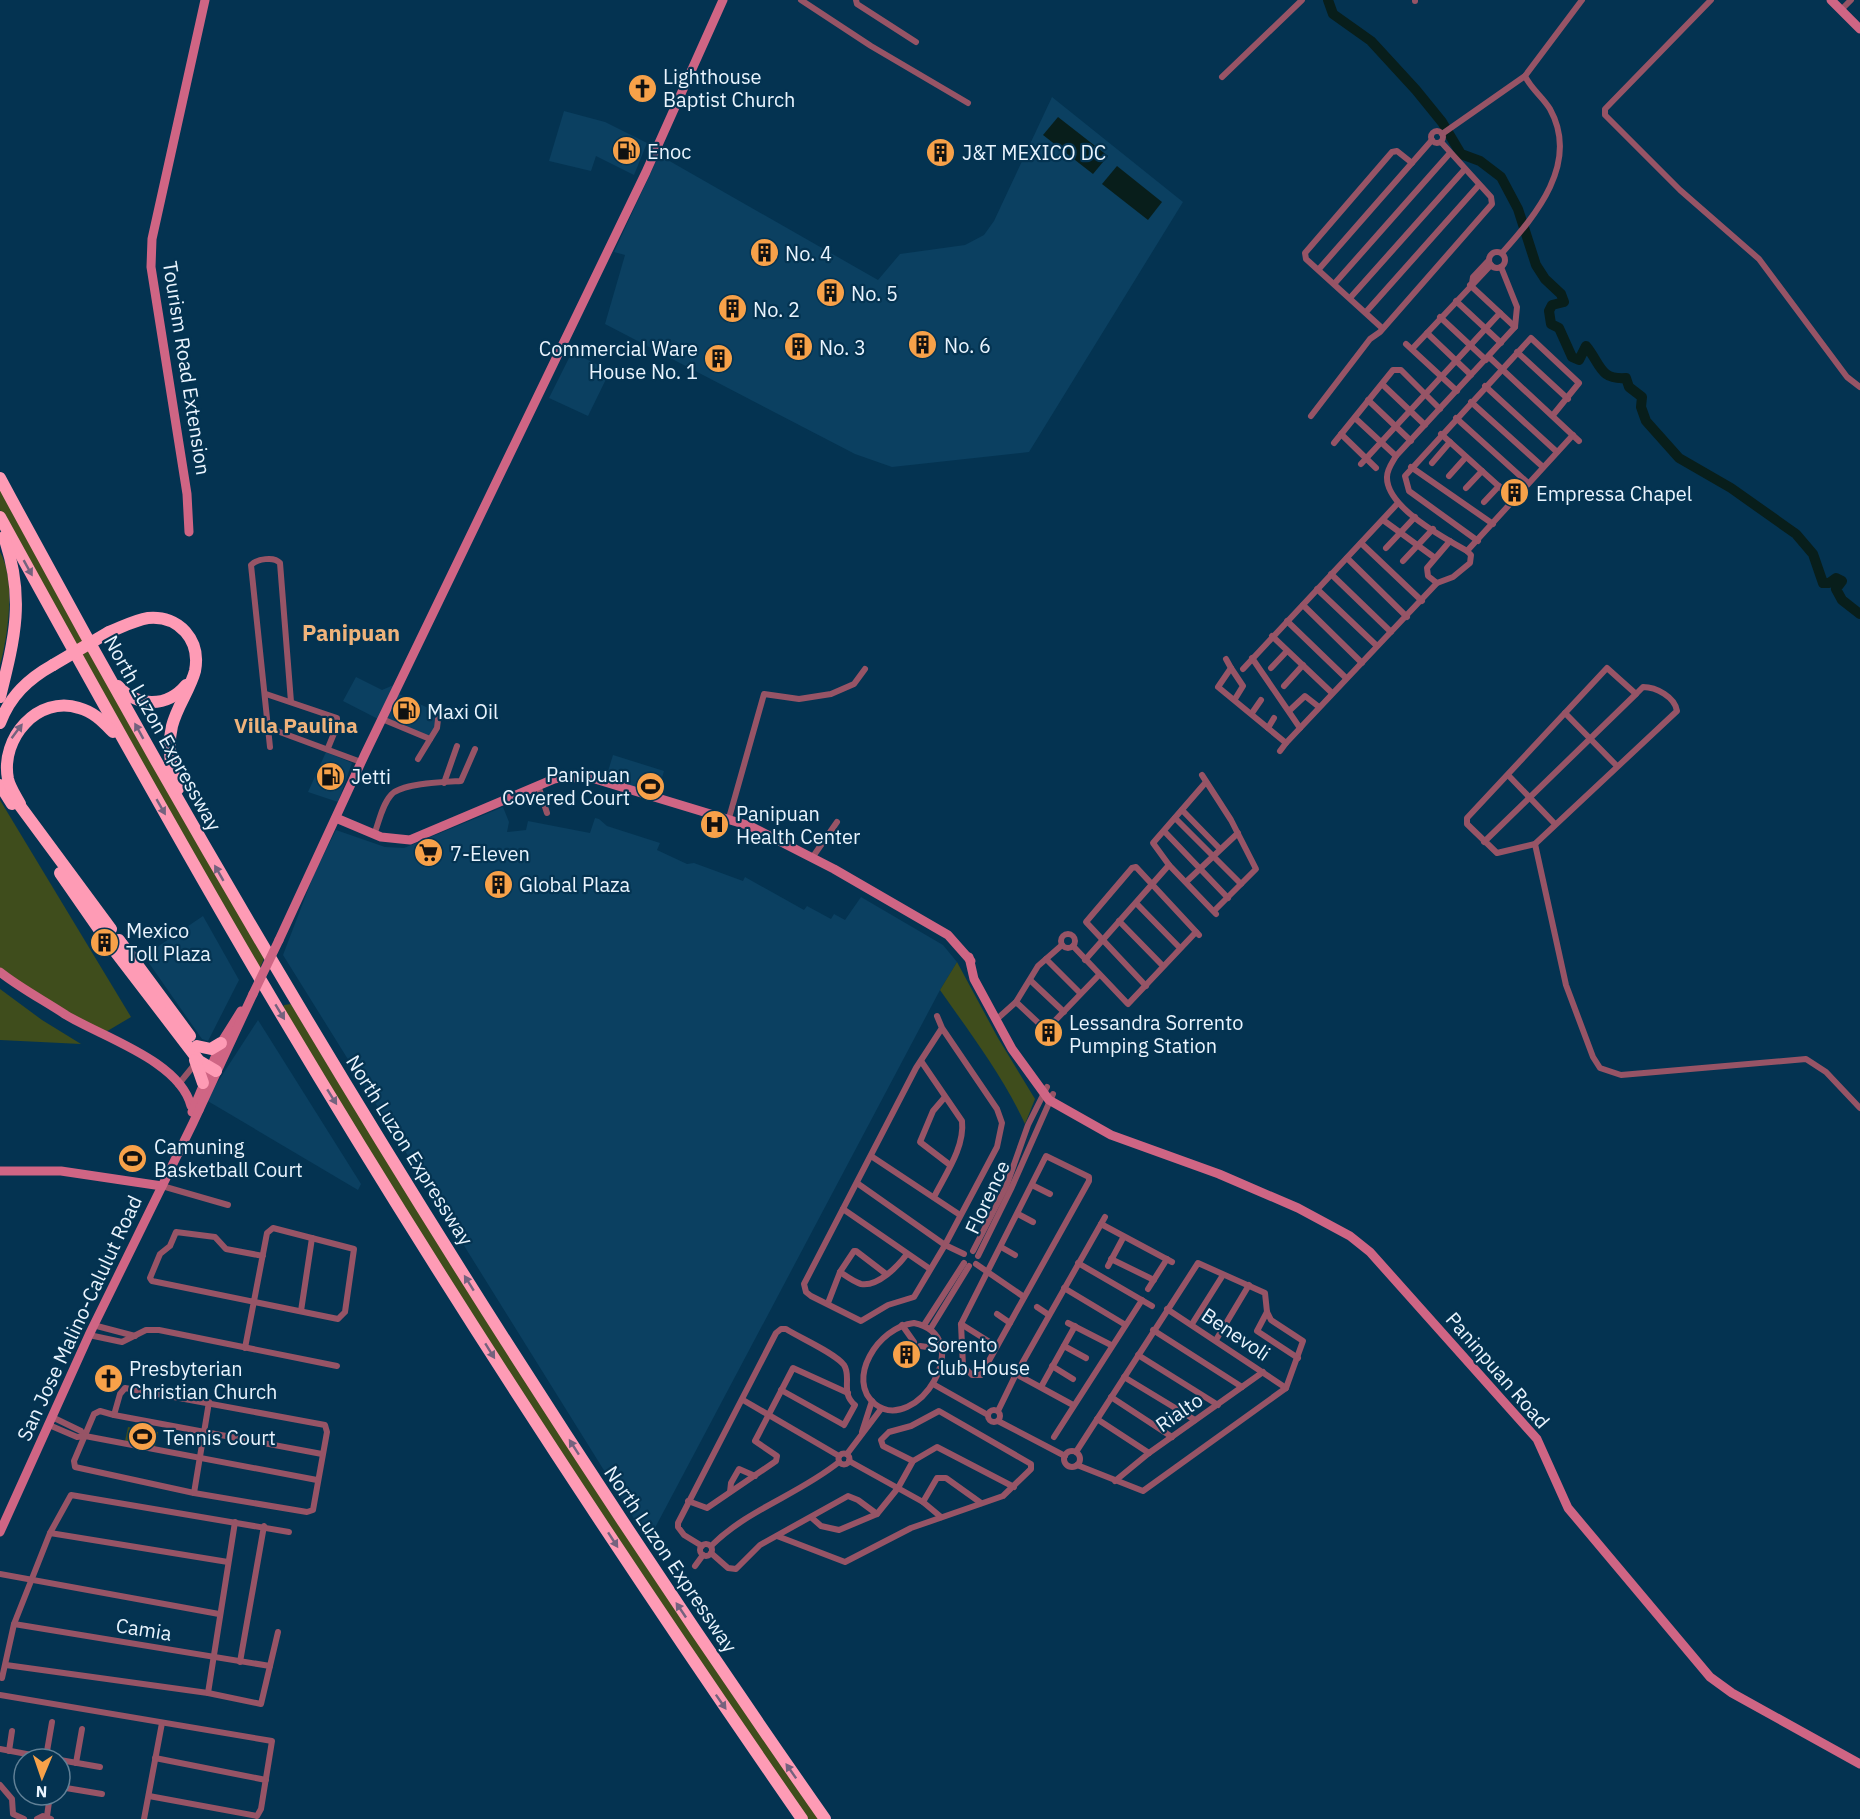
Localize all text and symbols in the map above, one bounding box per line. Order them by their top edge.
place label: Lighthouse Baptist Church [663,63,795,113]
church icon: Lighthouse Baptist Church [626,72,658,104]
fuel station icon: Enoc [610,135,642,167]
building icon: J&T MEXICO DC [925,136,957,168]
place label: Enoc [647,138,691,165]
place label: J&T MEXICO DC [962,139,1106,166]
building icon: No. 4 [748,237,780,269]
place label: No. 4 [785,240,832,267]
street label: Tourism Road Extension [157,259,217,477]
building icon: No. 5 [814,277,846,309]
place label: No. 5 [851,280,898,307]
building icon: No. 2 [716,293,748,325]
place label: No. 2 [753,296,800,323]
building icon: No. 6 [907,329,939,361]
building icon: No. 3 [782,331,814,363]
place label: No. 6 [944,332,991,359]
place label: No. 3 [819,334,866,361]
place label: Commercial Ware House No. 1 [539,335,698,385]
building icon: Commercial Ware House No. 1 [703,343,735,375]
building icon: Empressa Chapel [1499,477,1531,509]
place label: Empressa Chapel [1536,480,1692,507]
one-way arrow [23,560,33,577]
district label: Panipuan [302,618,400,647]
street label: North Luzon Expressway [98,630,228,836]
fuel station icon: Maxi Oil [390,695,422,727]
place label: Maxi Oil [427,698,498,725]
district label: Villa Paulina [234,711,358,739]
one-way arrow [134,722,144,739]
one-way arrow [11,724,23,740]
fuel station icon: Jetti [314,760,346,792]
place label: Panipuan Covered Court [502,761,630,811]
place label: Jetti [351,763,391,790]
sports icon: Panipuan Covered Court [635,770,667,802]
one-way arrow [156,799,166,816]
place label: Panipuan Health Center [736,800,860,850]
hospital icon: Panipuan Health Center [699,808,731,840]
supermarket icon: 7-Eleven [413,837,445,869]
place label: 7-Eleven [450,840,530,867]
one-way arrow [214,864,224,881]
building icon: Global Plaza [482,868,514,900]
place label: Global Plaza [519,871,631,898]
place label: Mexico Toll Plaza [126,917,211,967]
building icon: Mexico Toll Plaza [89,926,121,958]
one-way arrow [275,1004,286,1020]
place label: Lessandra Sorrento Pumping Station [1069,1009,1243,1059]
building icon: Lessandra Sorrento Pumping Station [1032,1017,1064,1049]
street label: North Luzon Expressway [340,1050,480,1250]
one-way arrow [326,1088,337,1105]
place label: Camuning Basketball Court [154,1133,303,1183]
sports icon: Camuning Basketball Court [117,1142,149,1174]
street label: Florence [958,1156,1016,1238]
street label: San Jose Malino-Calulut Road [10,1191,148,1445]
one-way arrow [463,1275,474,1291]
street label: Benevoli [1196,1301,1276,1367]
street label: Paninpuan Road [1440,1306,1556,1434]
place label: Sorento Club House [927,1331,1030,1381]
building icon: Sorento Club House [890,1339,922,1371]
one-way arrow [484,1343,496,1359]
place label: Presbyterian Christian Church [129,1355,277,1405]
church icon: Presbyterian Christian Church [92,1363,124,1395]
street label: Rialto [1150,1386,1208,1438]
sports icon: Tennis Court [126,1421,158,1453]
place label: Tennis Court [163,1424,276,1451]
one-way arrow [568,1439,579,1456]
street label: North Luzon Expressway [598,1460,744,1658]
one-way arrow [607,1532,618,1548]
one-way arrow [675,1603,687,1619]
street label: Camia [114,1611,174,1647]
one-way arrow [715,1694,727,1710]
north arrow [12,1747,72,1807]
one-way arrow [786,1763,797,1779]
text: N [35,1782,48,1802]

